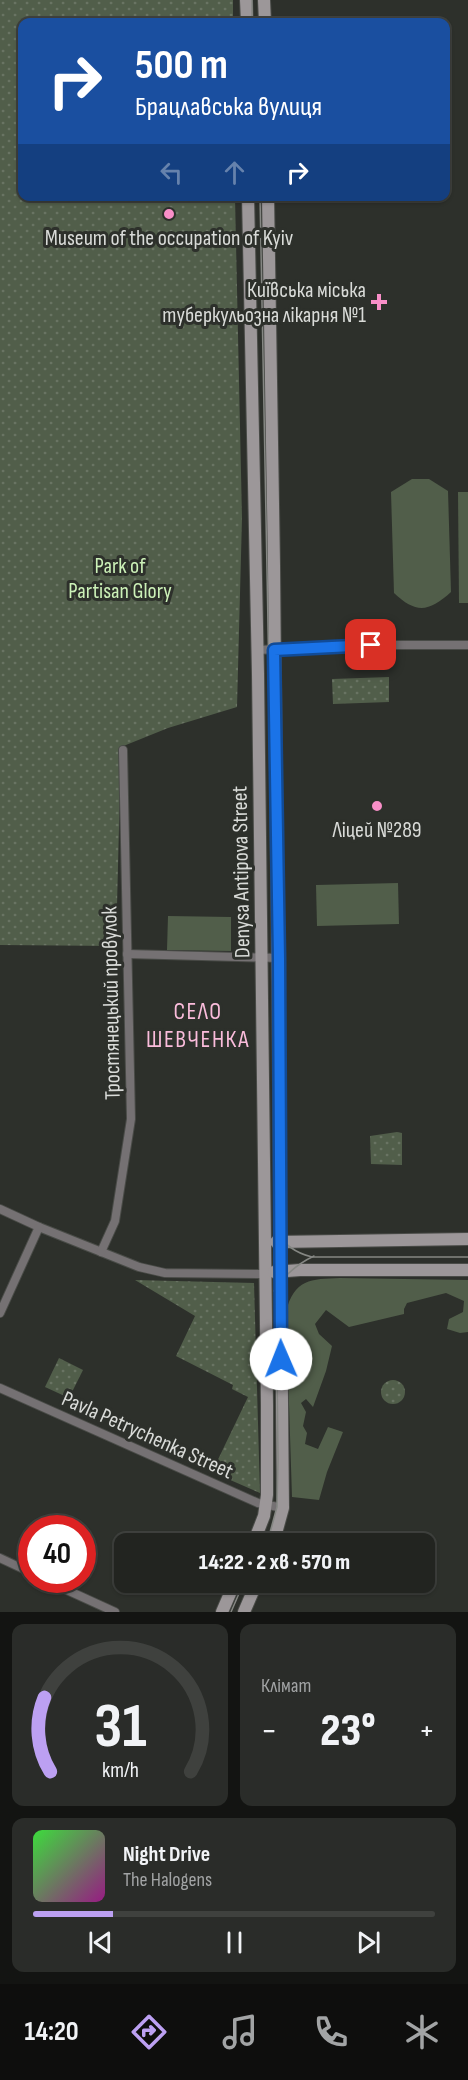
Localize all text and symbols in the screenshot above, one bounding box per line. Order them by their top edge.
text: 500 m [135,40,228,91]
icon: right [36,42,114,120]
text: Брацлавська вулиця [135,91,322,123]
icon: left [155,156,188,189]
icon: ahead [218,156,251,189]
icon: right [281,156,314,189]
marker: Museum of the occupation of Kyiv [162,207,176,221]
place label: Museum of the occupation of Kyiv [45,225,294,252]
place label: Київська міська туберкульозна лікарня №1 [162,277,366,329]
marker: Київська міська туберкульозна лікарня №1 [370,293,388,311]
park label: Park of Partisan Glory [68,553,172,605]
pin [345,619,396,670]
icon: arrive [354,628,387,661]
street label: Denysa Antipova Street [226,785,256,958]
marker: Ліцей №289 [370,799,384,813]
place label: Ліцей №289 [331,817,422,844]
street label: Тростянецький провулок [96,905,127,1100]
district label: СЕЛО ШЕВЧЕНКА [146,997,250,1054]
position arrow [249,1327,313,1391]
street label: Pavla Petrychenka Street [58,1385,238,1485]
speed limit sign: 40 [18,1515,96,1593]
text: 14:22 · 2 хв · 570 m [199,1549,350,1576]
text: Клімат [261,1674,311,1698]
text: 31 [94,1690,146,1765]
text: 23° [320,1704,376,1759]
text: − [261,1711,277,1751]
text: + [419,1711,435,1751]
text: km/h [101,1758,139,1783]
text: Night Drive [123,1841,210,1868]
text: The Halogens [123,1868,212,1892]
icon: previous [84,1926,117,1959]
icon: pause [218,1926,251,1959]
icon: next [352,1926,385,1959]
icon: directions [128,2011,170,2053]
icon: music [219,2011,261,2053]
icon: phone [310,2011,352,2053]
icon: climate [401,2011,443,2053]
text: 14:20 [25,2016,79,2048]

